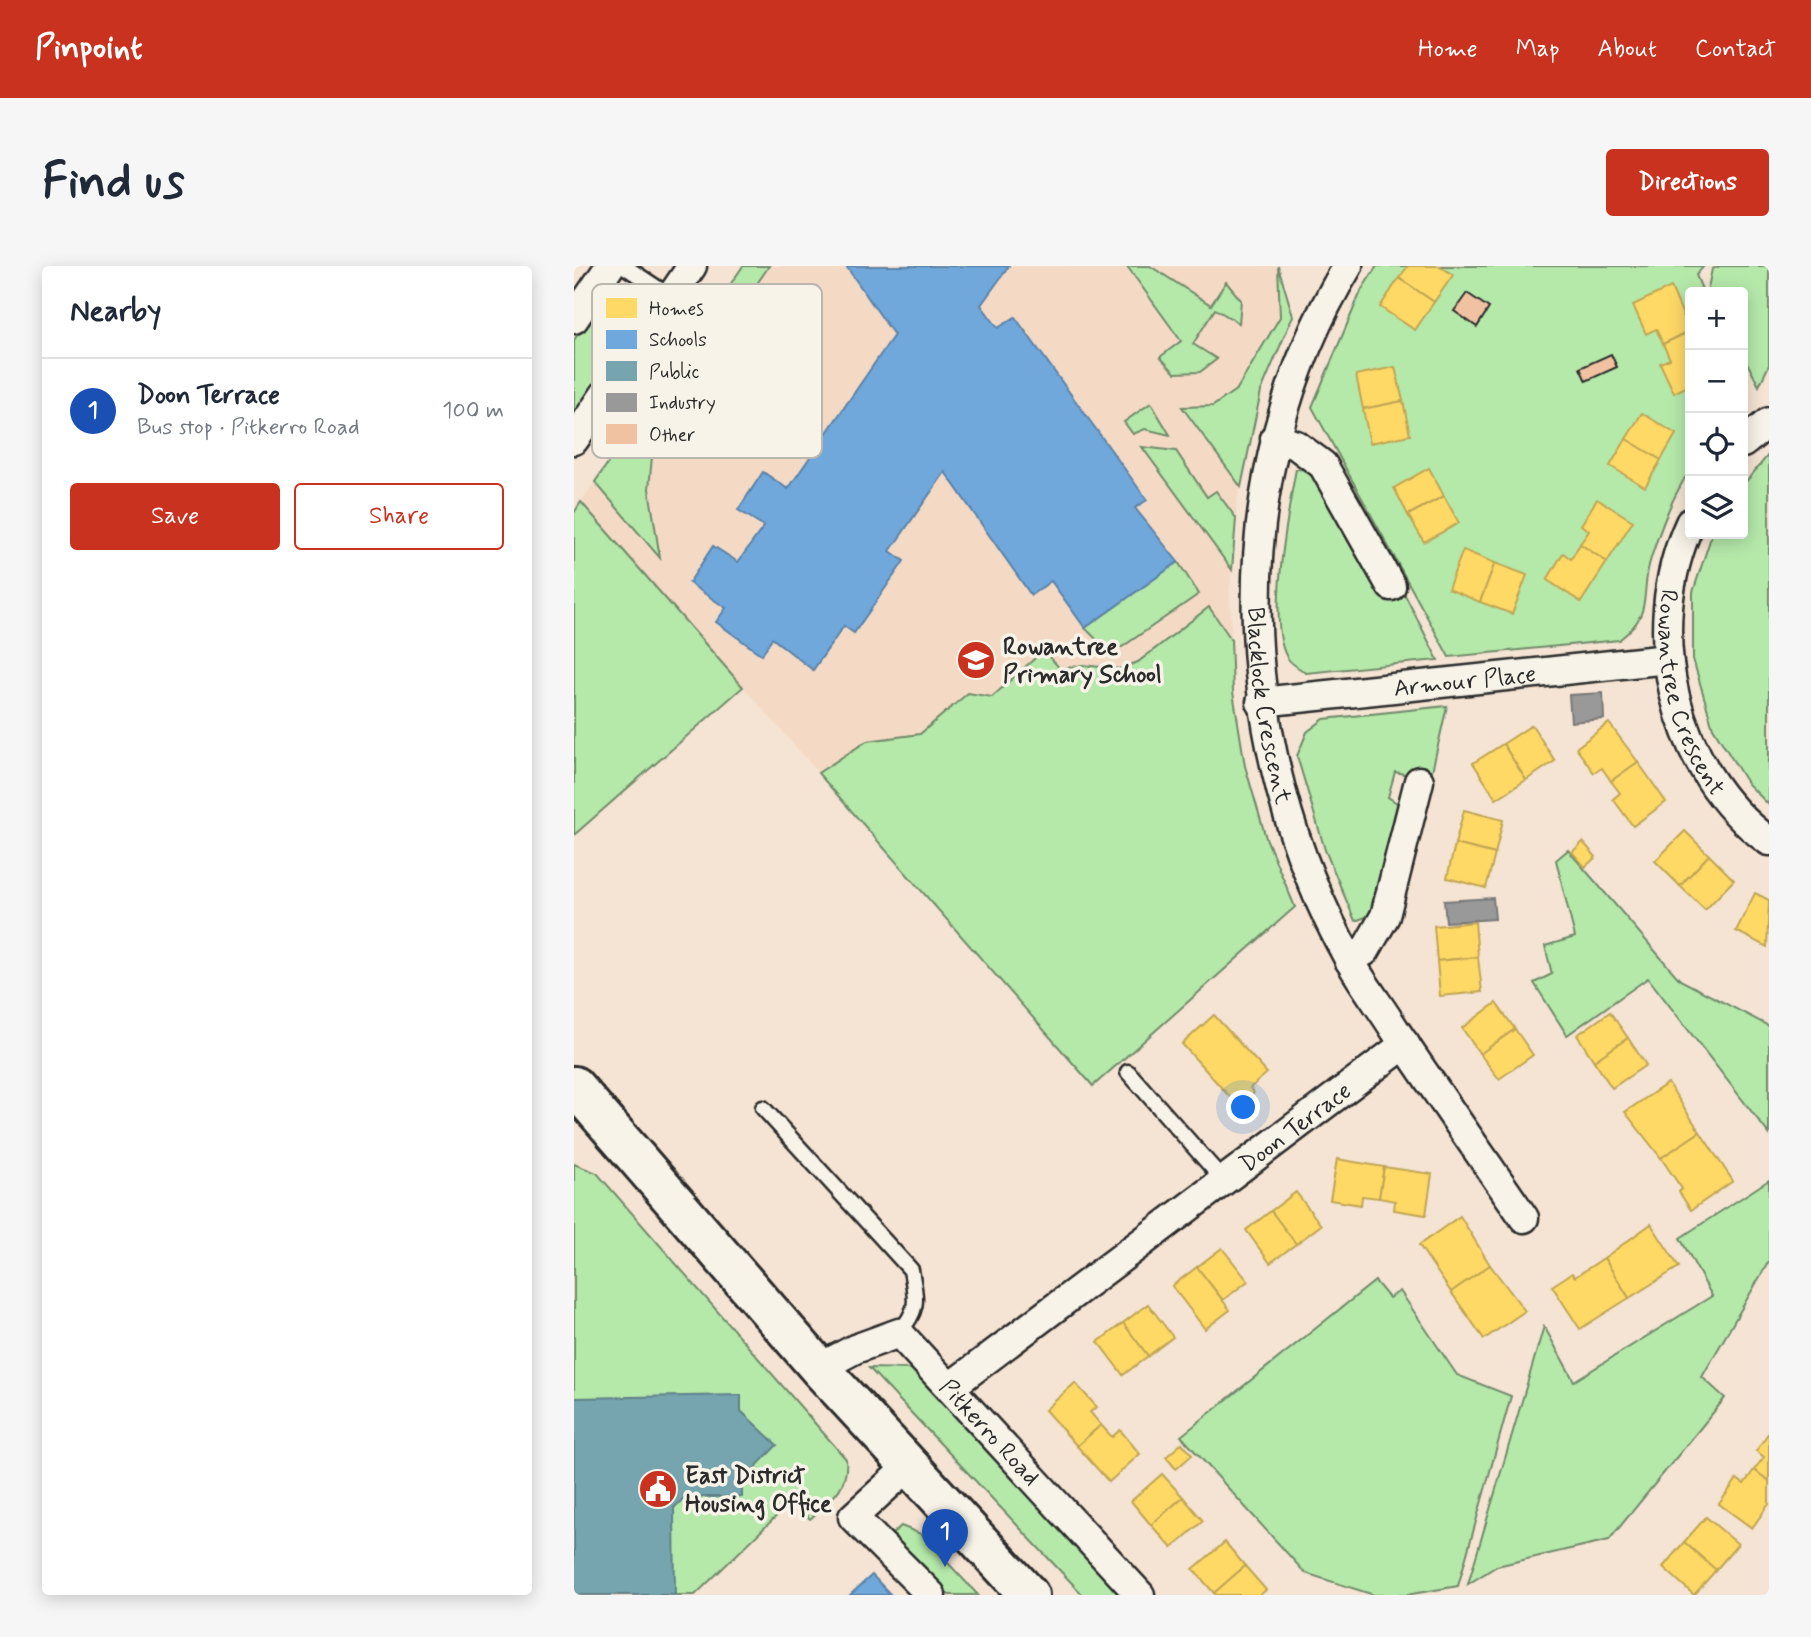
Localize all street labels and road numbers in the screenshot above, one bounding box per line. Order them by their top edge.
street label: Rowantree Crescent [1650,587,1731,803]
street label: Blacklock Crescent [1240,607,1298,808]
street label: Armour Place [1392,659,1538,705]
street label: Doon Terrace [1234,1076,1358,1180]
street label: Pitkerro Road [932,1373,1046,1493]

